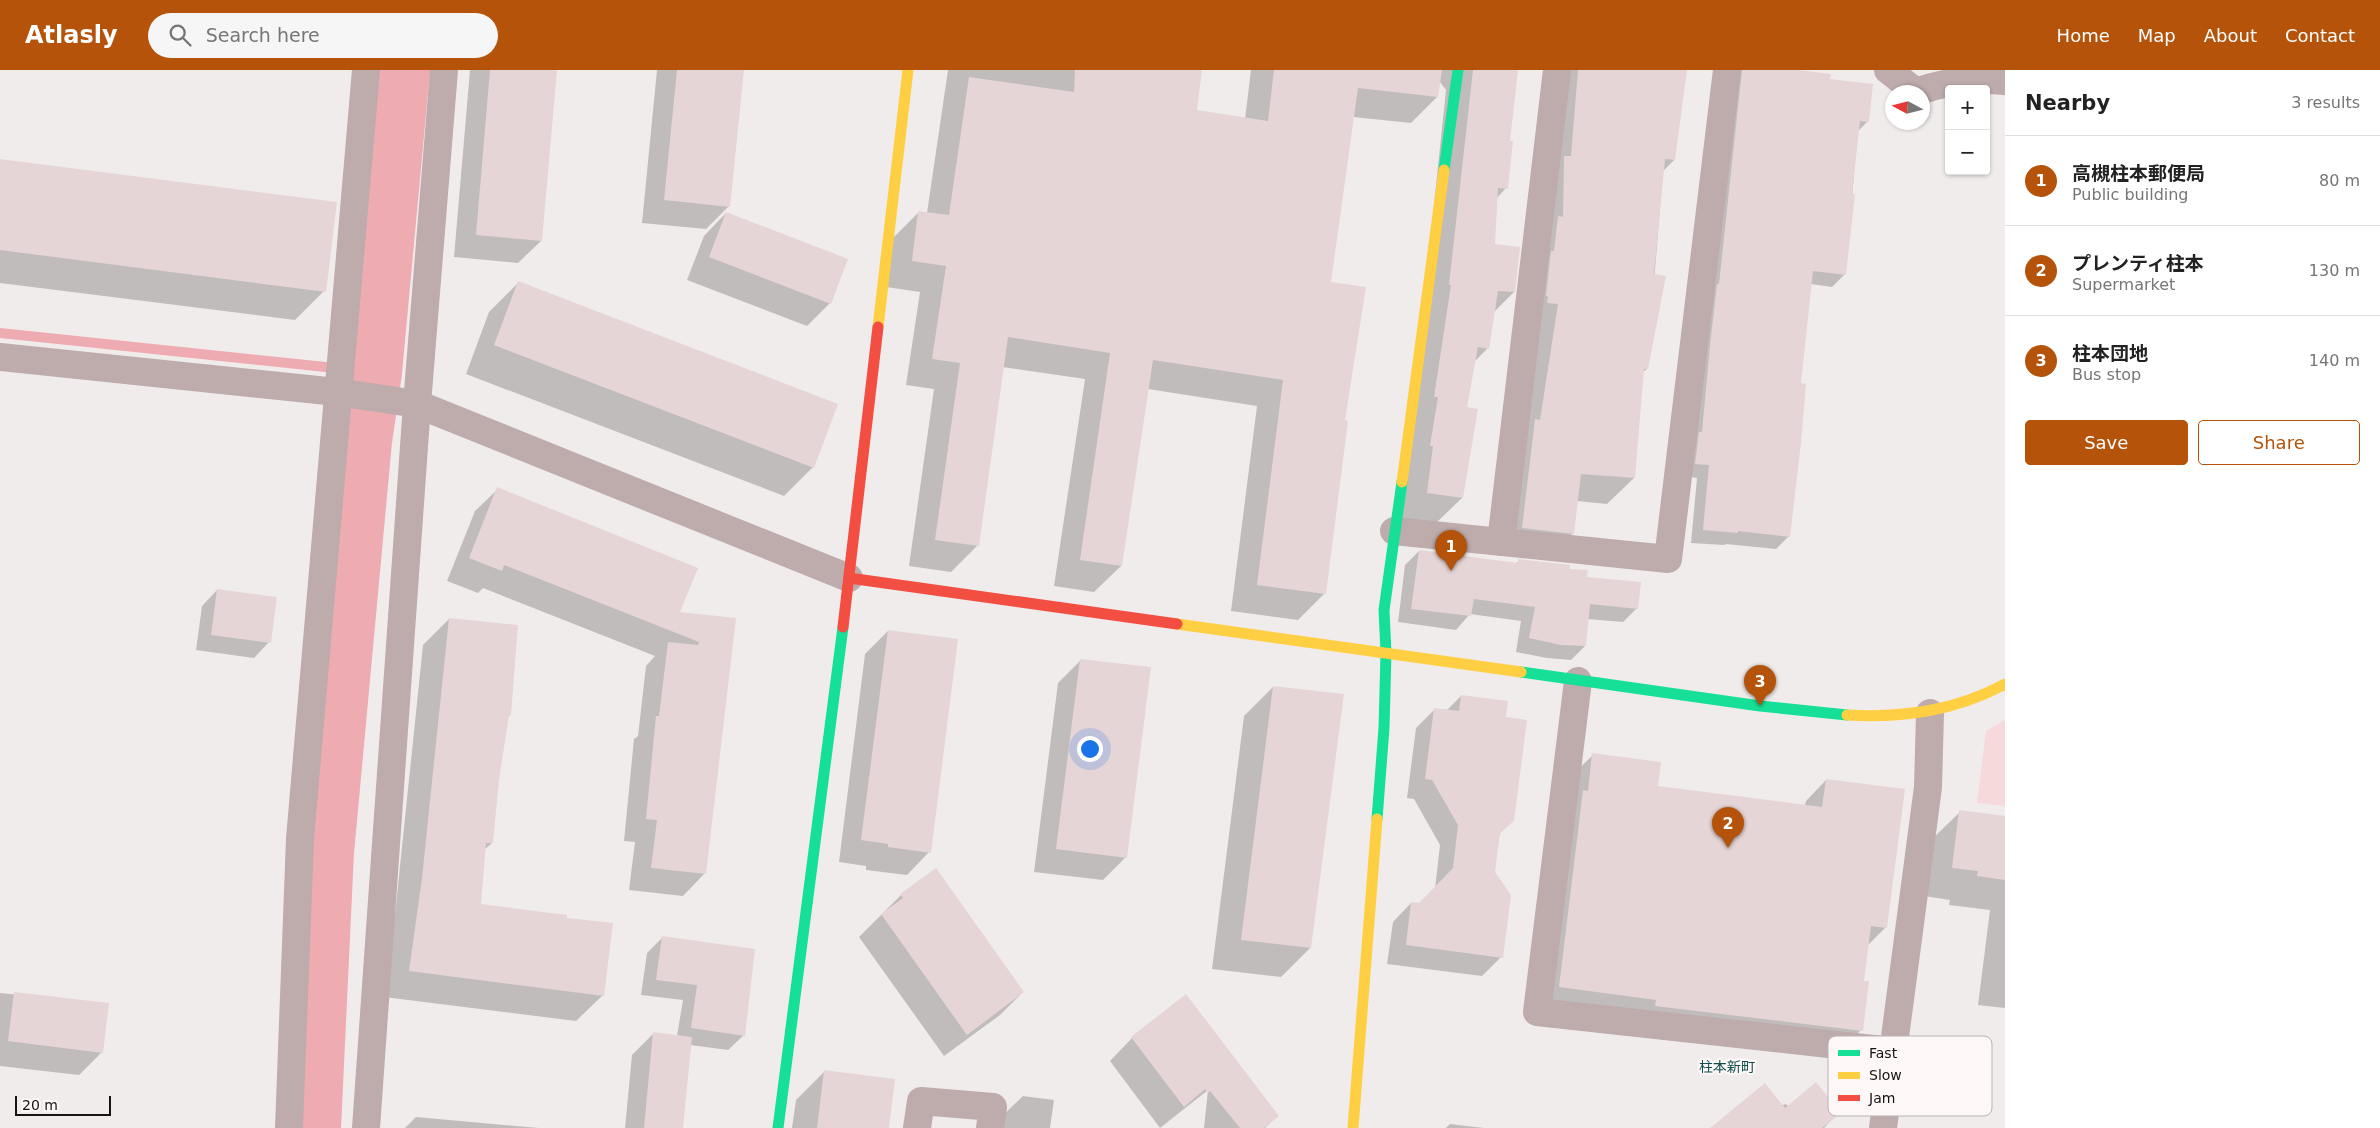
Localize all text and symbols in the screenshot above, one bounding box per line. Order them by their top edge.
search box [148,13,498,58]
text: Atlasly [25,21,118,49]
icon: search [166,21,194,49]
text: Search here [206,24,320,46]
text: Home [2057,25,2110,46]
text: Map [2138,25,2176,46]
text: About [2204,25,2257,46]
text: Contact [2285,25,2355,46]
north arrow [1885,85,1930,130]
map controls [1945,85,1990,175]
button: + [1945,85,1990,130]
text: Nearby [2025,91,2110,115]
text: 3 results [2291,93,2360,112]
button: − [1945,130,1990,175]
text: 高槻柱本郵便局 [2072,162,2205,184]
text: 1 [2035,171,2047,190]
text: 80 m [2319,171,2360,190]
text: Public building [2072,185,2189,204]
text: プレンティ柱本 [2072,252,2204,274]
text: 2 [2035,261,2047,280]
text: 130 m [2309,261,2360,280]
text: Supermarket [2072,275,2175,294]
text: 柱本団地 [2072,342,2148,364]
text: 3 [2035,351,2047,370]
text: 140 m [2309,351,2360,370]
text: Bus stop [2072,365,2141,384]
button: Save [2025,420,2188,465]
button: Share [2198,420,2360,465]
pin: 1 [1435,530,1467,571]
pin: 3 [1744,665,1776,706]
your location [1077,736,1103,762]
pin: 2 [1712,807,1744,848]
legend [1828,1036,1992,1116]
text: Fast [1869,1045,1898,1061]
district label: 柱本新町 [1699,1059,1755,1075]
text: Slow [1869,1067,1902,1083]
text: Jam [1868,1090,1895,1106]
scale bar [15,1093,111,1116]
text: 20 m [22,1097,58,1113]

